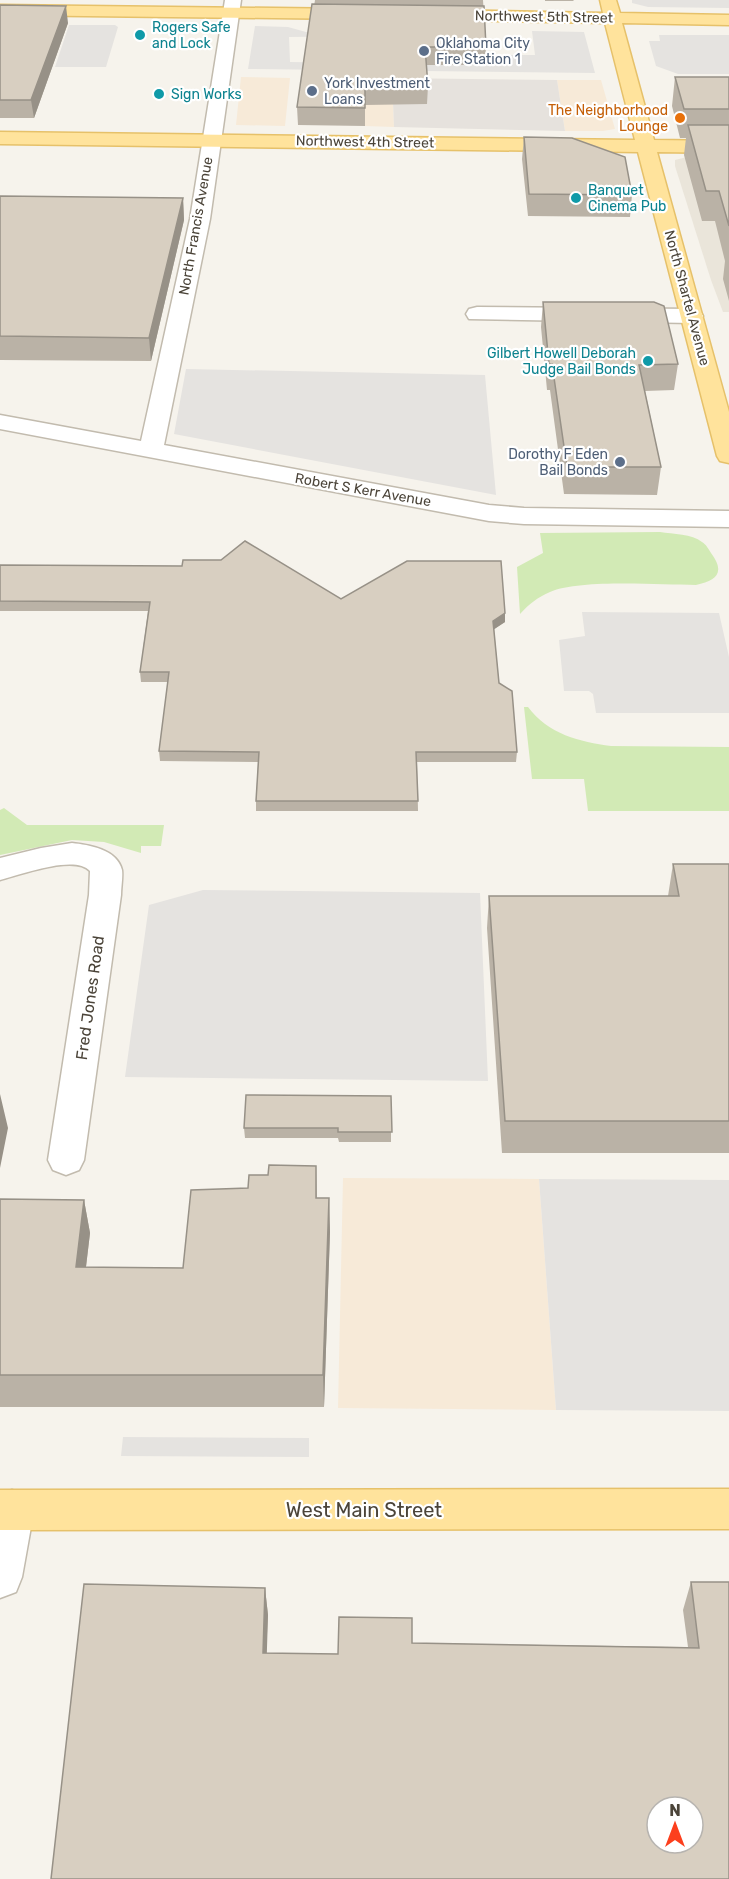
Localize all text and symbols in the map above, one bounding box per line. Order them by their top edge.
street label: Northwest 5th Street [475,7,614,27]
place label: Rogers Safe and Lock [152,19,231,52]
marker: Rogers Safe and Lock [133,28,147,42]
place label: Oklahoma City Fire Station 1 [436,35,530,68]
marker: Oklahoma City Fire Station 1 [417,44,431,58]
place label: York Investment Loans [324,75,430,108]
marker: York Investment Loans [305,84,319,98]
place label: Sign Works [171,86,242,103]
marker: Sign Works [152,87,166,101]
place label: The Neighborhood Lounge [548,102,668,135]
marker: The Neighborhood Lounge [673,111,687,125]
street label: Northwest 4th Street [296,132,435,152]
street label: North Francis Avenue [175,155,217,297]
place label: Banquet Cinema Pub [588,182,666,215]
marker: Banquet Cinema Pub [569,191,583,205]
street label: North Shartel Avenue [661,228,713,368]
place label: Gilbert Howell Deborah Judge Bail Bonds [487,345,636,378]
marker: Gilbert Howell Deborah Judge Bail Bonds [641,354,655,368]
place label: Dorothy F Eden Bail Bonds [508,446,608,479]
marker: Dorothy F Eden Bail Bonds [613,455,627,469]
street label: Robert S Kerr Avenue [294,470,433,510]
street label: Fred Jones Road [72,935,108,1061]
street label: West Main Street [286,1498,442,1522]
north arrow [645,1795,705,1855]
text: N [669,1801,681,1820]

